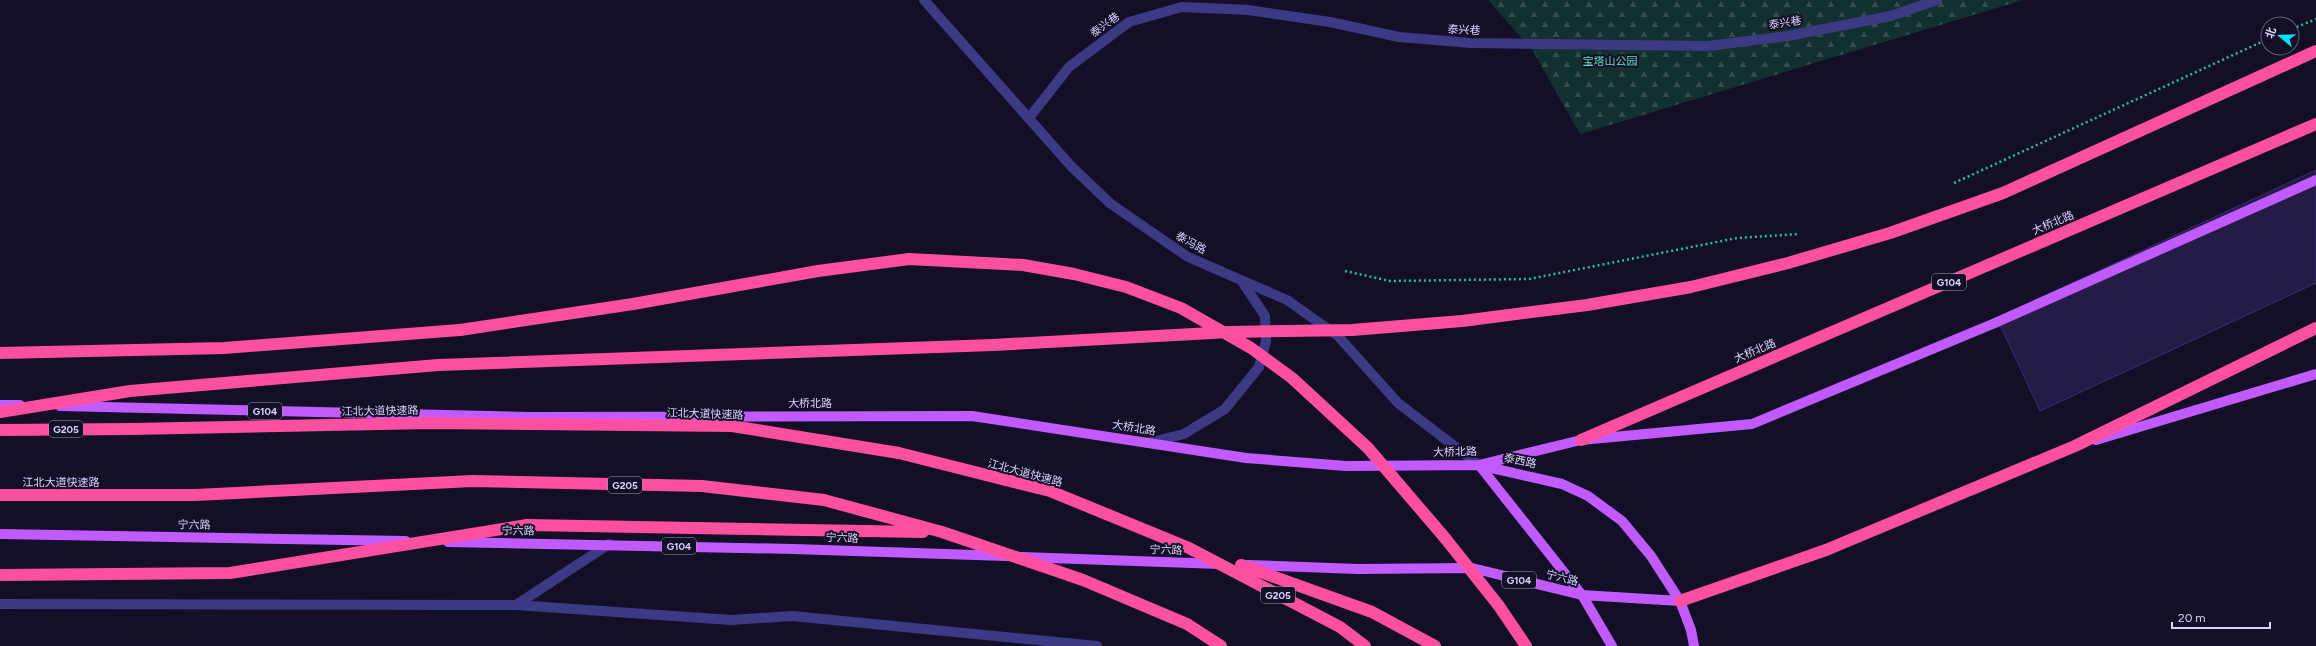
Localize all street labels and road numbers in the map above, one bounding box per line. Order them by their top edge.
street label: 泰兴巷 [1088,10,1122,40]
street label: 泰兴巷 [1768,14,1802,32]
street label: 泰兴巷 [1447,23,1481,37]
street label: 大桥北路 [2030,208,2076,238]
street label: 泰冯路 [1173,229,1209,257]
road number: G104 [1932,274,1966,290]
street label: 大桥北路 [1732,336,1778,366]
street label: 大桥北路 [788,397,832,410]
road number: G104 [248,403,282,419]
street label: 江北大道快速路 [341,404,419,418]
street label: 江北大道快速路 [666,406,744,422]
street label: 大桥北路 [1111,418,1157,438]
road number: G205 [49,421,83,437]
street label: 大桥北路 [1433,445,1477,459]
street label: 泰西路 [1503,451,1537,471]
street label: 江北大道快速路 [986,457,1064,489]
street label: 江北大道快速路 [23,476,100,489]
road number: G205 [608,477,642,493]
street label: 宁六路 [177,518,211,532]
street label: 宁六路 [501,524,535,538]
street label: 宁六路 [825,531,859,545]
road number: G104 [662,538,696,554]
street label: 宁六路 [1149,543,1183,557]
street label: 宁六路 [1544,568,1580,588]
road number: G104 [1502,572,1536,588]
road number: G205 [1261,587,1295,603]

